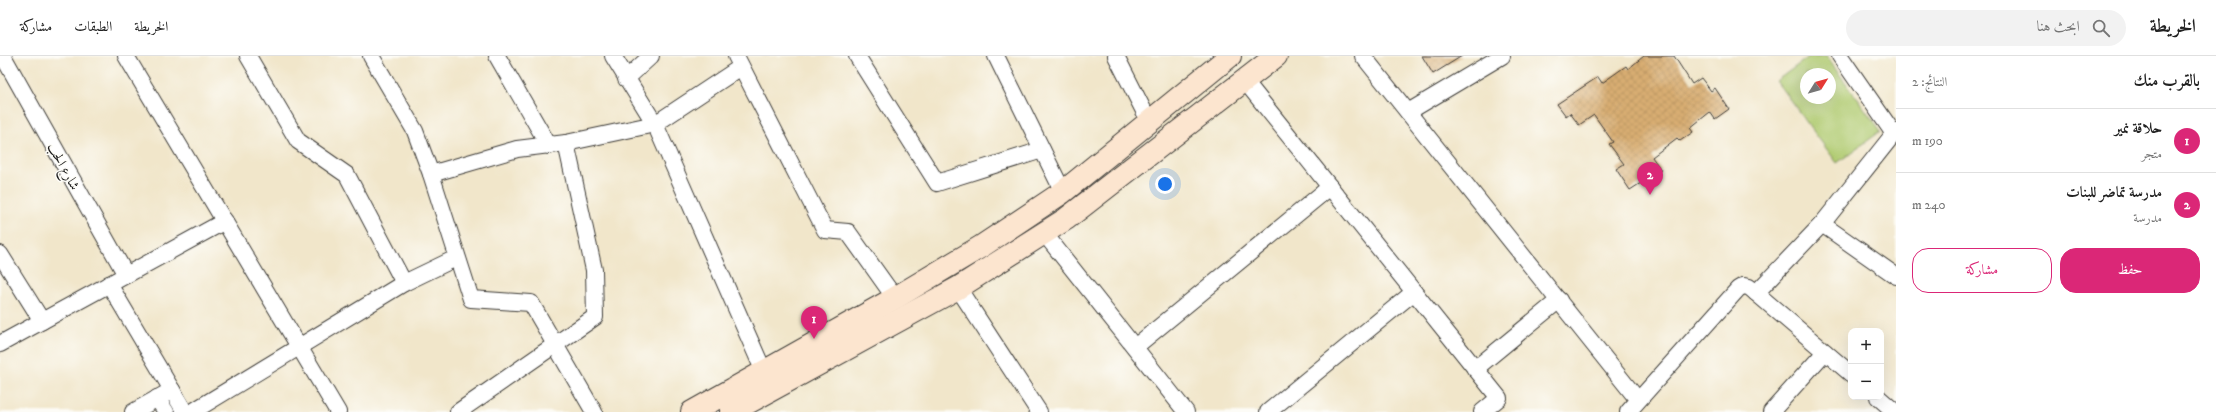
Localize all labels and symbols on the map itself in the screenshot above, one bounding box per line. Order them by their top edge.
north arrow [1800,68,1836,104]
street label: شارع الحب [41,140,84,194]
pin: 2 [1637,162,1663,195]
your location [1155,174,1175,194]
pin: 1 [801,306,827,339]

